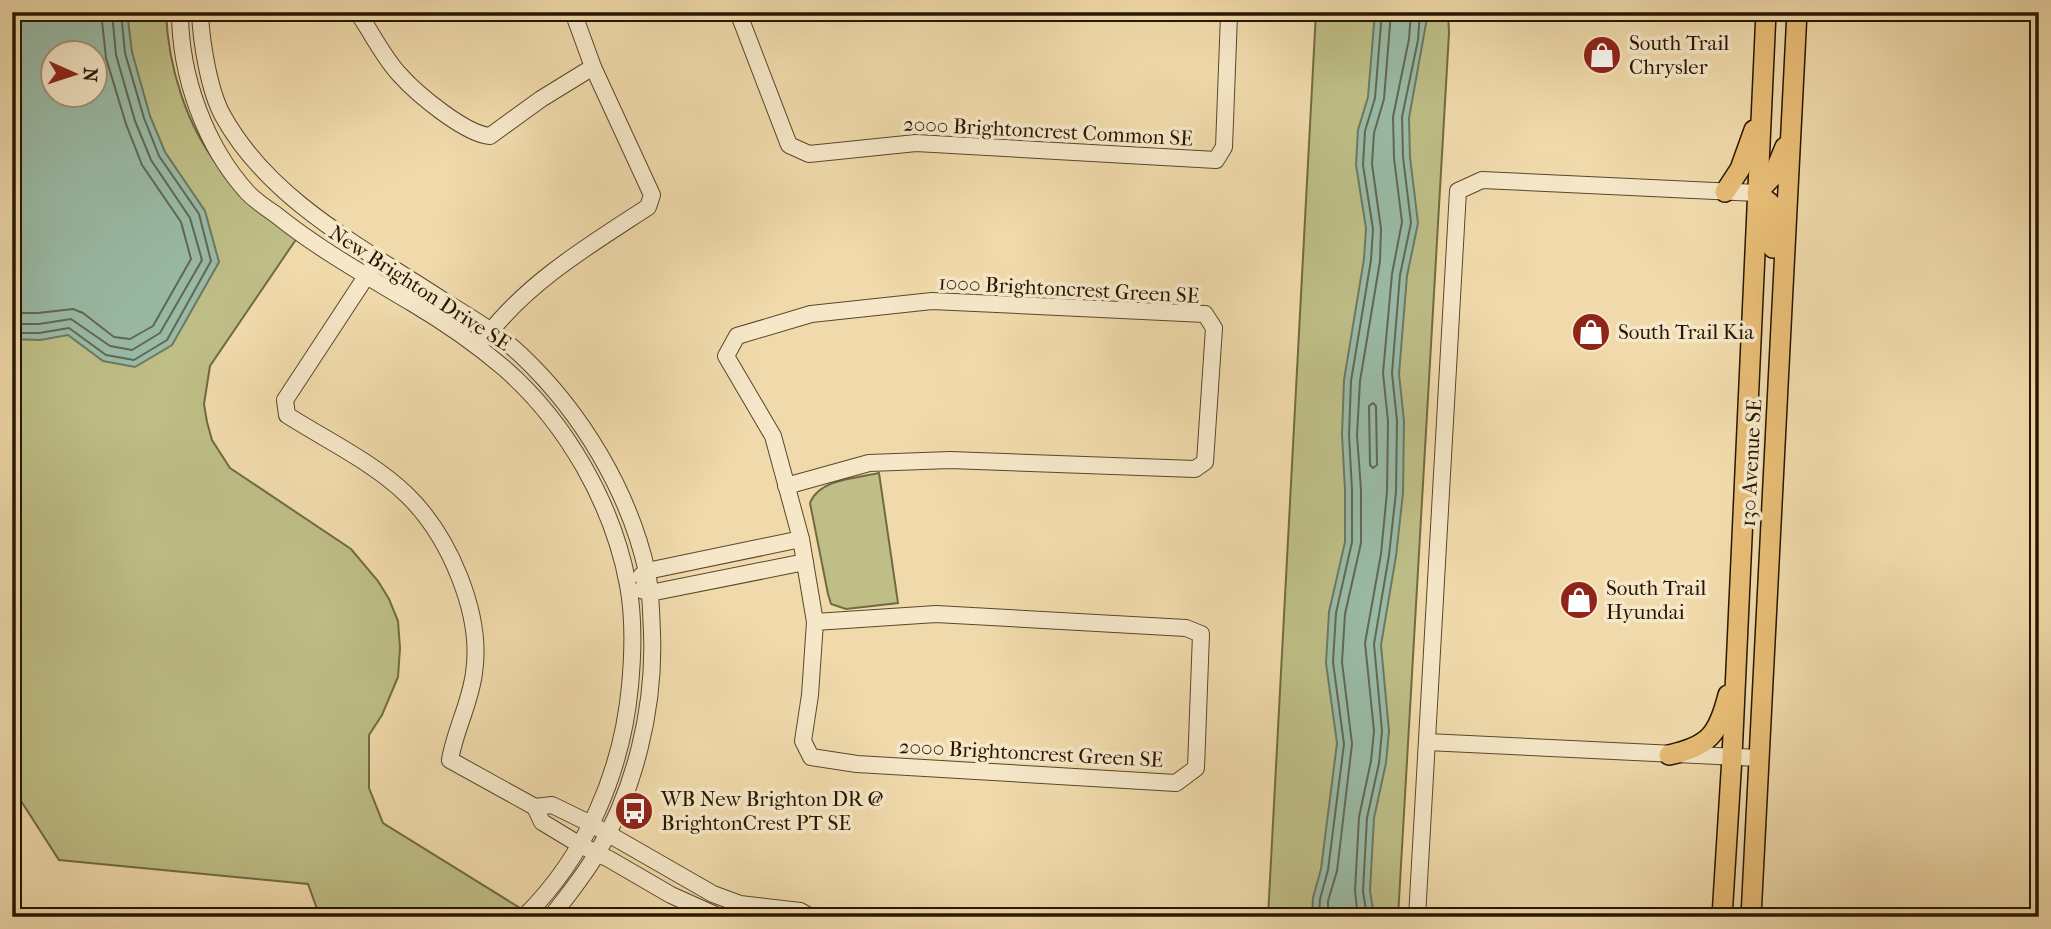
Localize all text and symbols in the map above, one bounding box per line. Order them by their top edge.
place label: South Trail Chrysler [1629,31,1729,79]
shop icon: South Trail Chrysler [1581,34,1623,76]
north arrow [38,38,108,108]
text: N [79,67,101,83]
street label: 2000 Brightoncrest Common SE [902,111,1194,151]
street label: New Brighton Drive SE [325,220,515,356]
street label: 1000 Brightoncrest Green SE [938,270,1200,308]
shop icon: South Trail Kia [1570,311,1612,353]
place label: South Trail Kia [1618,320,1754,344]
street label: 130 Avenue SE [1736,398,1766,528]
place label: South Trail Hyundai [1606,576,1706,624]
shop icon: South Trail Hyundai [1558,579,1600,621]
street label: 2000 Brightoncrest Green SE [898,734,1164,772]
place label: WB New Brighton DR @ BrightonCrest PT SE [660,787,883,835]
bus stop icon: WB New Brighton DR @ BrightonCrest PT SE [613,790,655,832]

